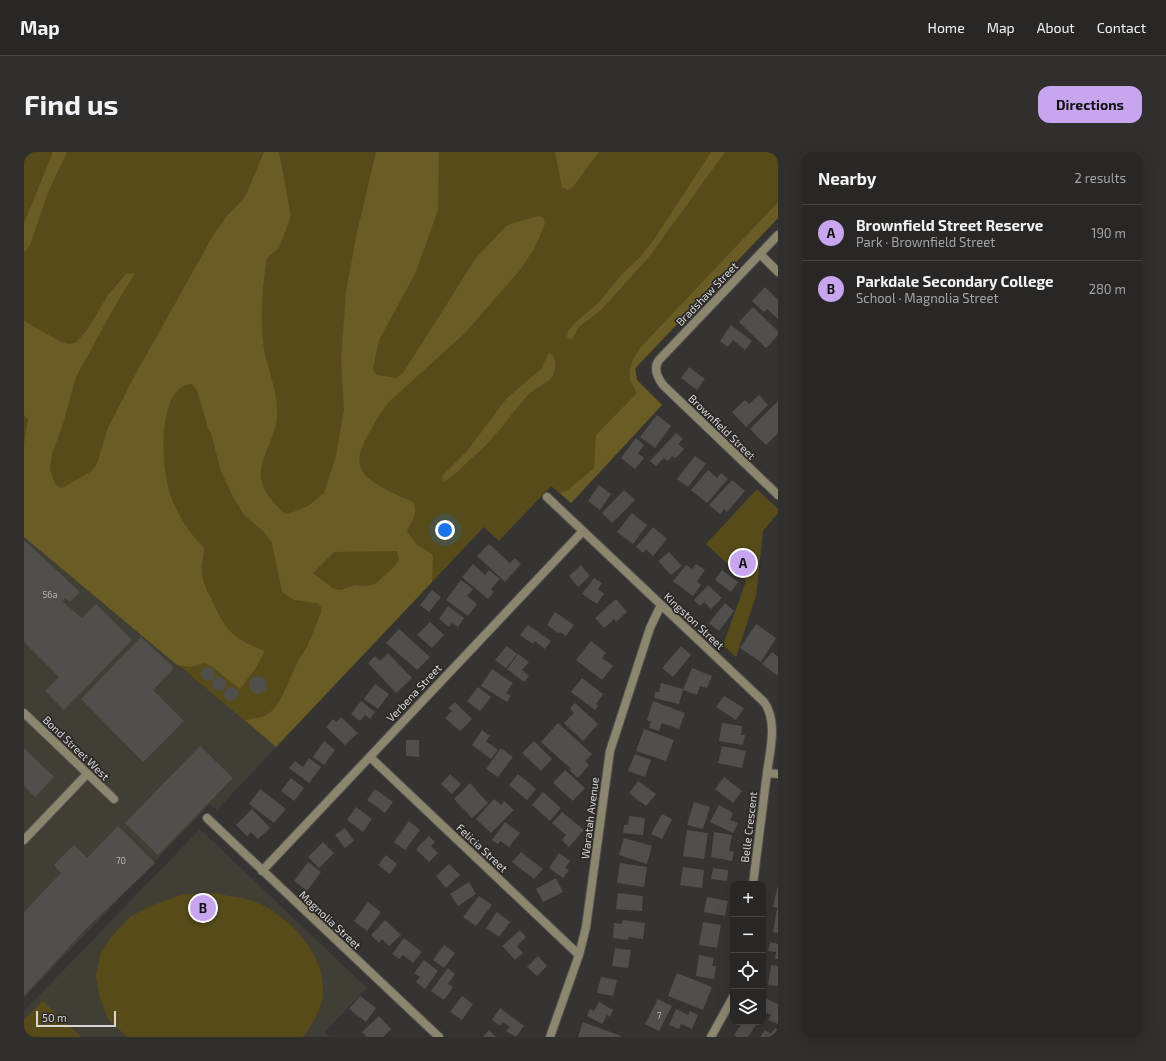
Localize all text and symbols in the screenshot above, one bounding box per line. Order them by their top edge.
text: Map [20,16,60,39]
text: Home [928,19,965,36]
text: Map [987,19,1015,36]
text: About [1037,19,1075,36]
text: Contact [1097,19,1146,36]
button: Directions [1038,86,1142,123]
text: Find us [24,87,118,121]
text: Nearby [818,168,876,188]
text: 2 results [1074,170,1126,186]
text: Brownfield Street Reserve [856,216,1043,234]
text: A [827,225,835,241]
text: 190 m [1091,225,1126,241]
text: Park · Brownfield Street [856,234,995,250]
street label: Bradshaw Street [673,259,740,328]
text: Parkdale Secondary College [856,272,1053,290]
text: B [827,281,835,297]
text: 280 m [1089,281,1126,297]
text: School · Magnolia Street [856,290,998,306]
street label: Brownfield Street [686,391,758,462]
your location [435,520,455,540]
pin: A [730,548,756,578]
house number: 56a [43,589,58,600]
street label: Kingston Street [662,590,727,652]
street label: Verbena Street [384,661,444,724]
street label: Bond Street West [41,713,112,783]
street label: Waratah Avenue [578,776,601,860]
street label: Belle Crescent [738,791,759,863]
street label: Felicia Street [454,821,510,874]
house number: 70 [116,855,126,866]
map controls [730,881,766,1025]
button: + [730,881,766,917]
street label: Magnolia Street [297,888,364,952]
pin: B [190,893,216,923]
button: − [730,917,766,953]
button: locate [730,953,766,989]
button: layers [730,989,766,1025]
scale bar [36,1009,116,1028]
house number: 7 [657,1010,662,1021]
text: 50 m [42,1011,67,1024]

